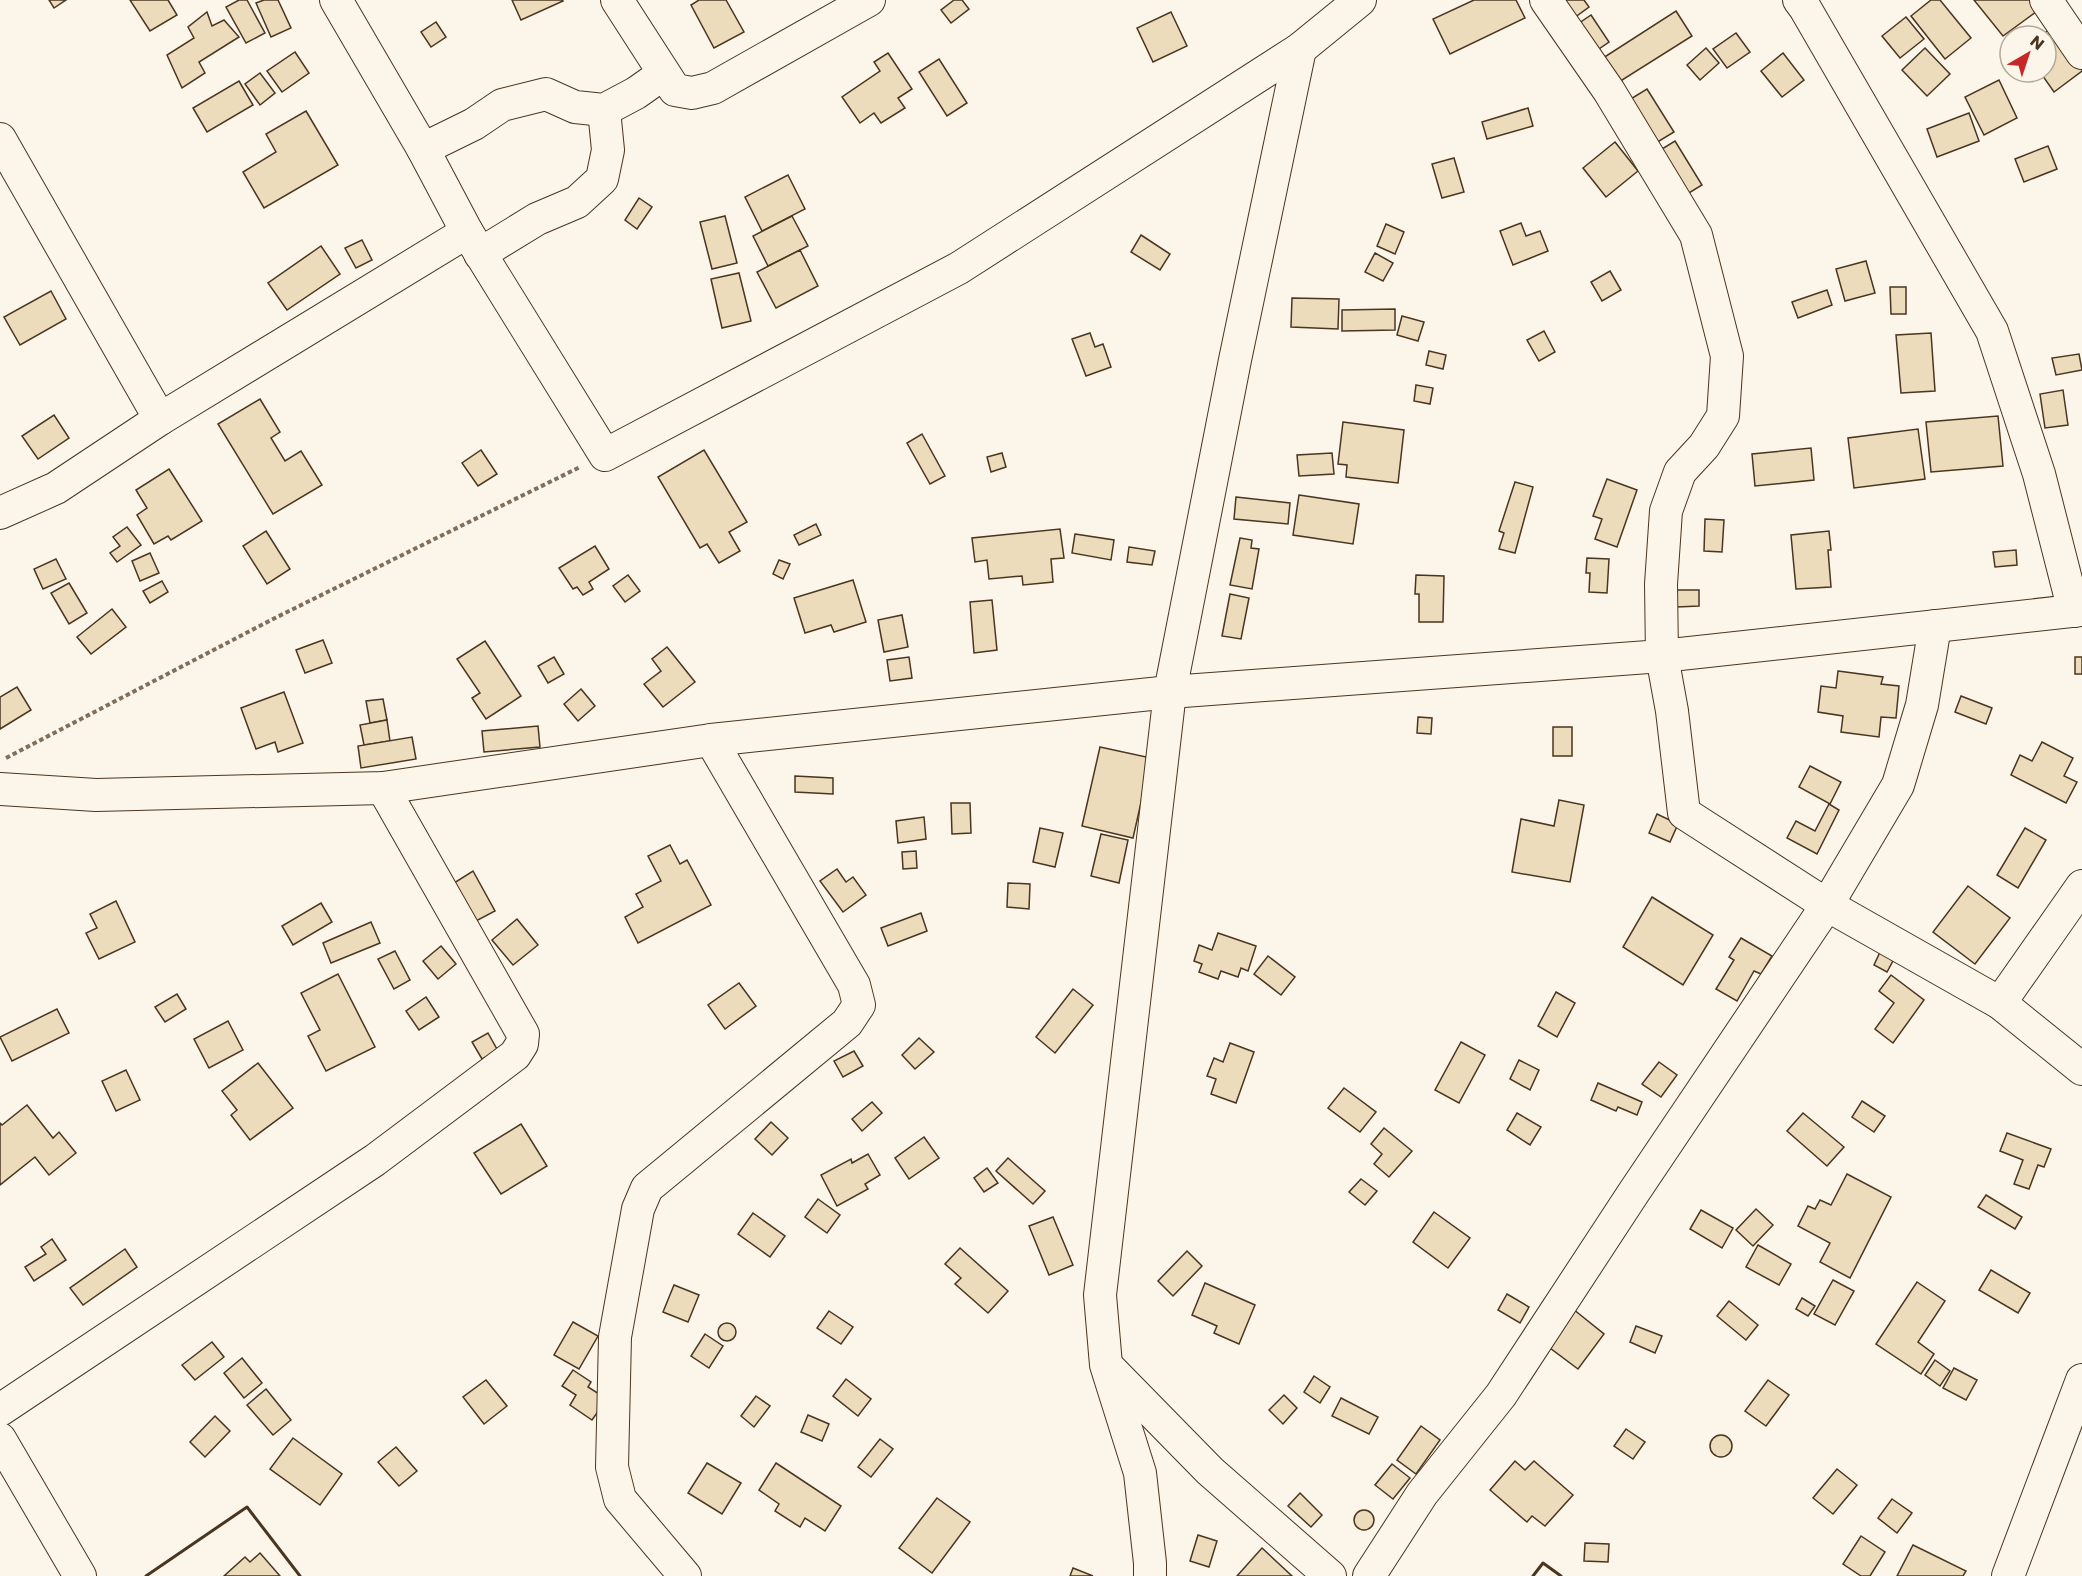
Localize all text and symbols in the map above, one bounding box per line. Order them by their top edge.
north arrow [1998,24,2058,84]
text: N [2025,30,2049,55]

